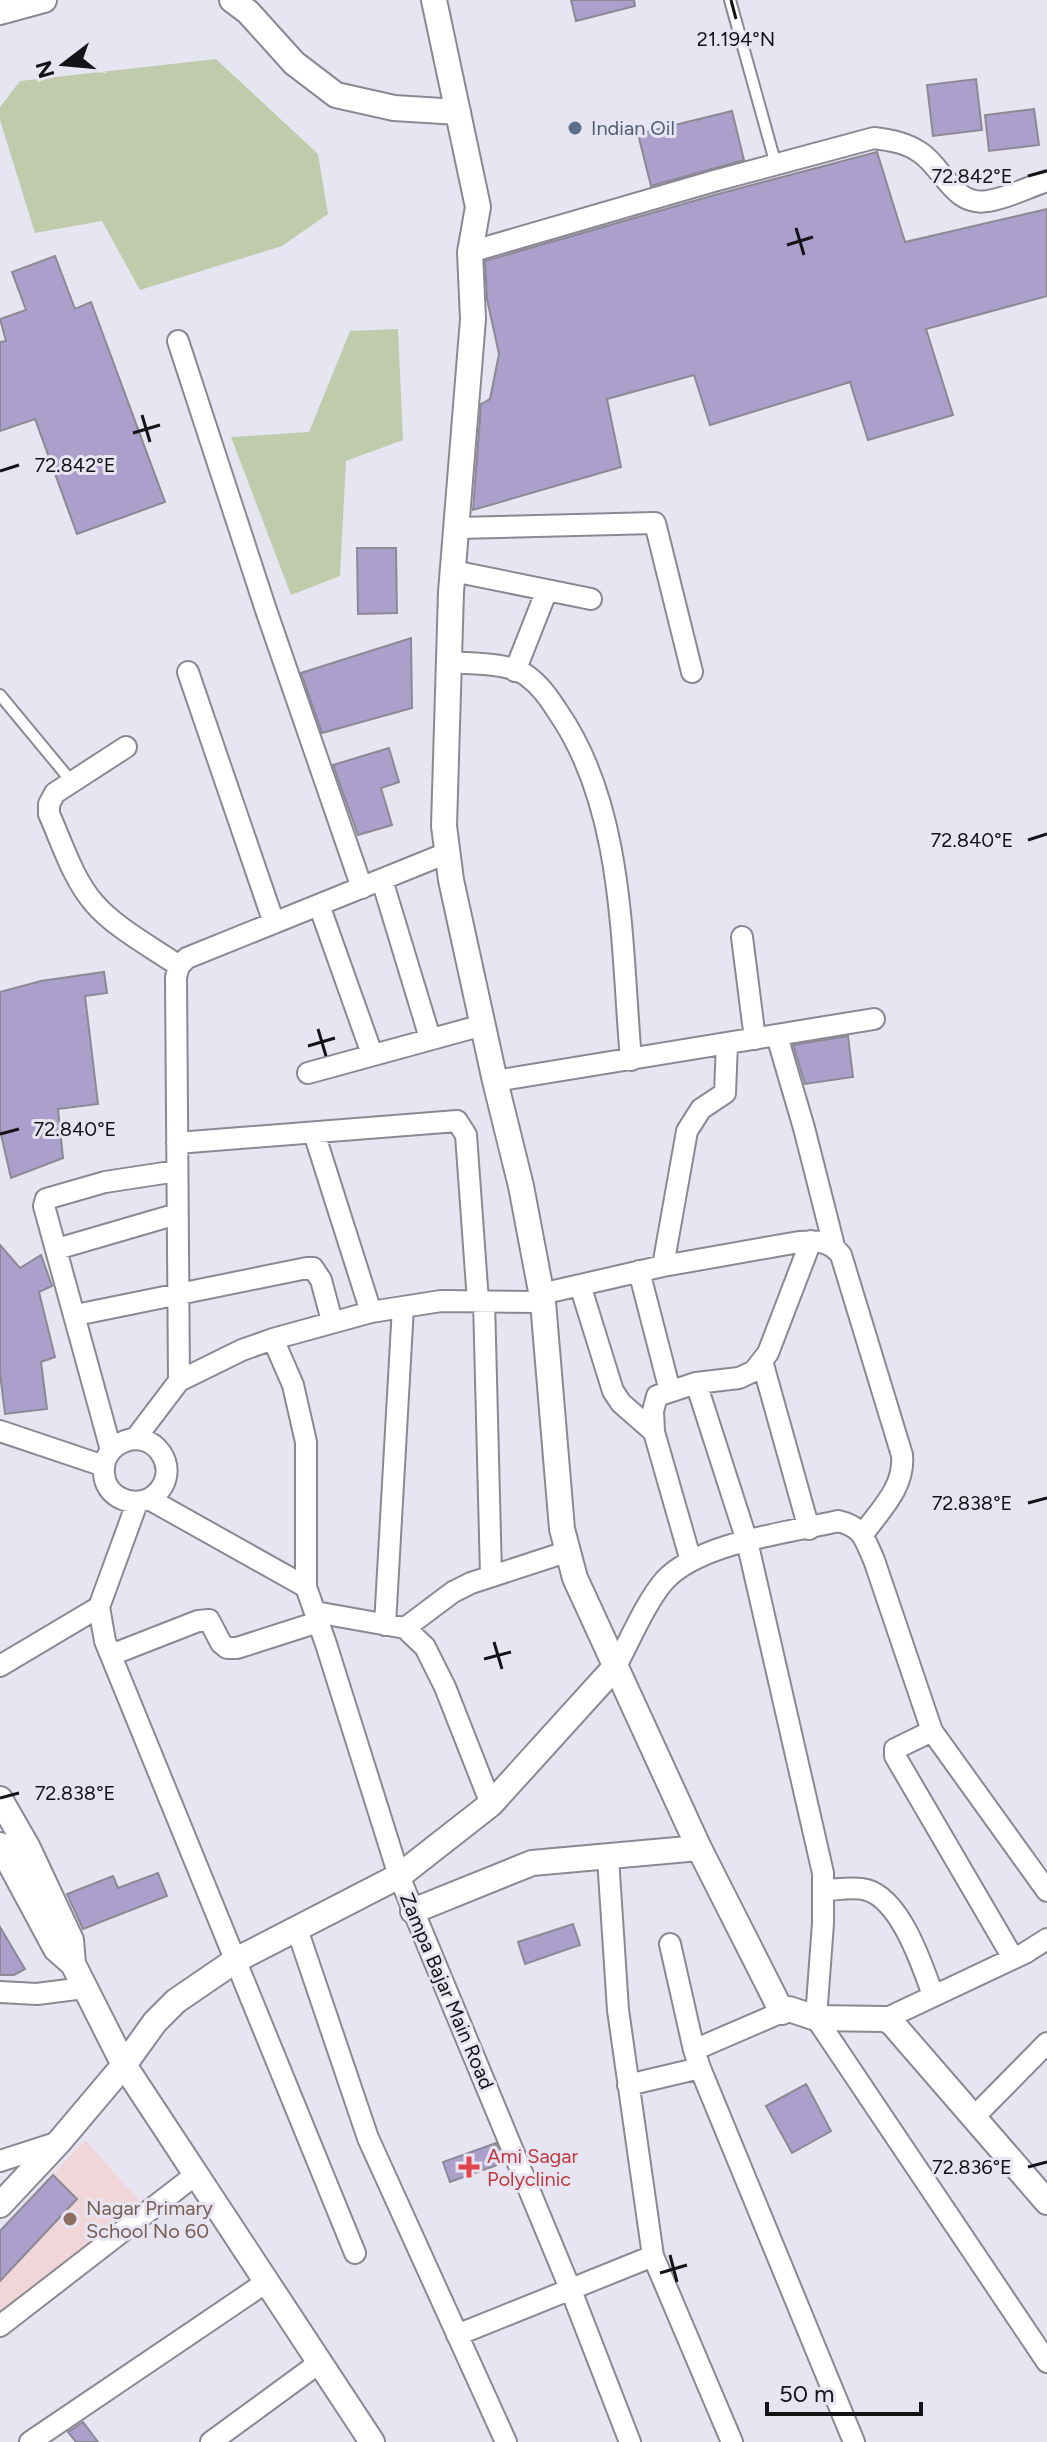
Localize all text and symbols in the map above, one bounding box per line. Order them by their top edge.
north arrow [24,24,104,104]
text: 21.194°N [697,27,775,51]
text: N [30,57,61,81]
place label: Indian Oil [591,116,675,140]
marker: Indian Oil [566,119,584,137]
text: 72.842°E [931,164,1013,188]
text: 72.842°E [34,453,116,477]
text: 72.840°E [931,828,1013,852]
text: 72.840°E [34,1117,116,1141]
text: 72.838°E [932,1491,1012,1515]
text: 72.838°E [35,1781,115,1805]
street label: Zampa Bajar Main Road [395,1889,499,2093]
place label: Ami Sagar Polyclinic [487,2144,579,2191]
text: 72.836°E [932,2155,1012,2179]
marker: Ami Sagar Polyclinic [458,2156,480,2178]
place label: Nagar Primary School No 60 [86,2196,213,2243]
marker: Nagar Primary School No 60 [61,2210,79,2228]
scale bar [767,2366,921,2416]
text: 50 m [779,2379,835,2408]

